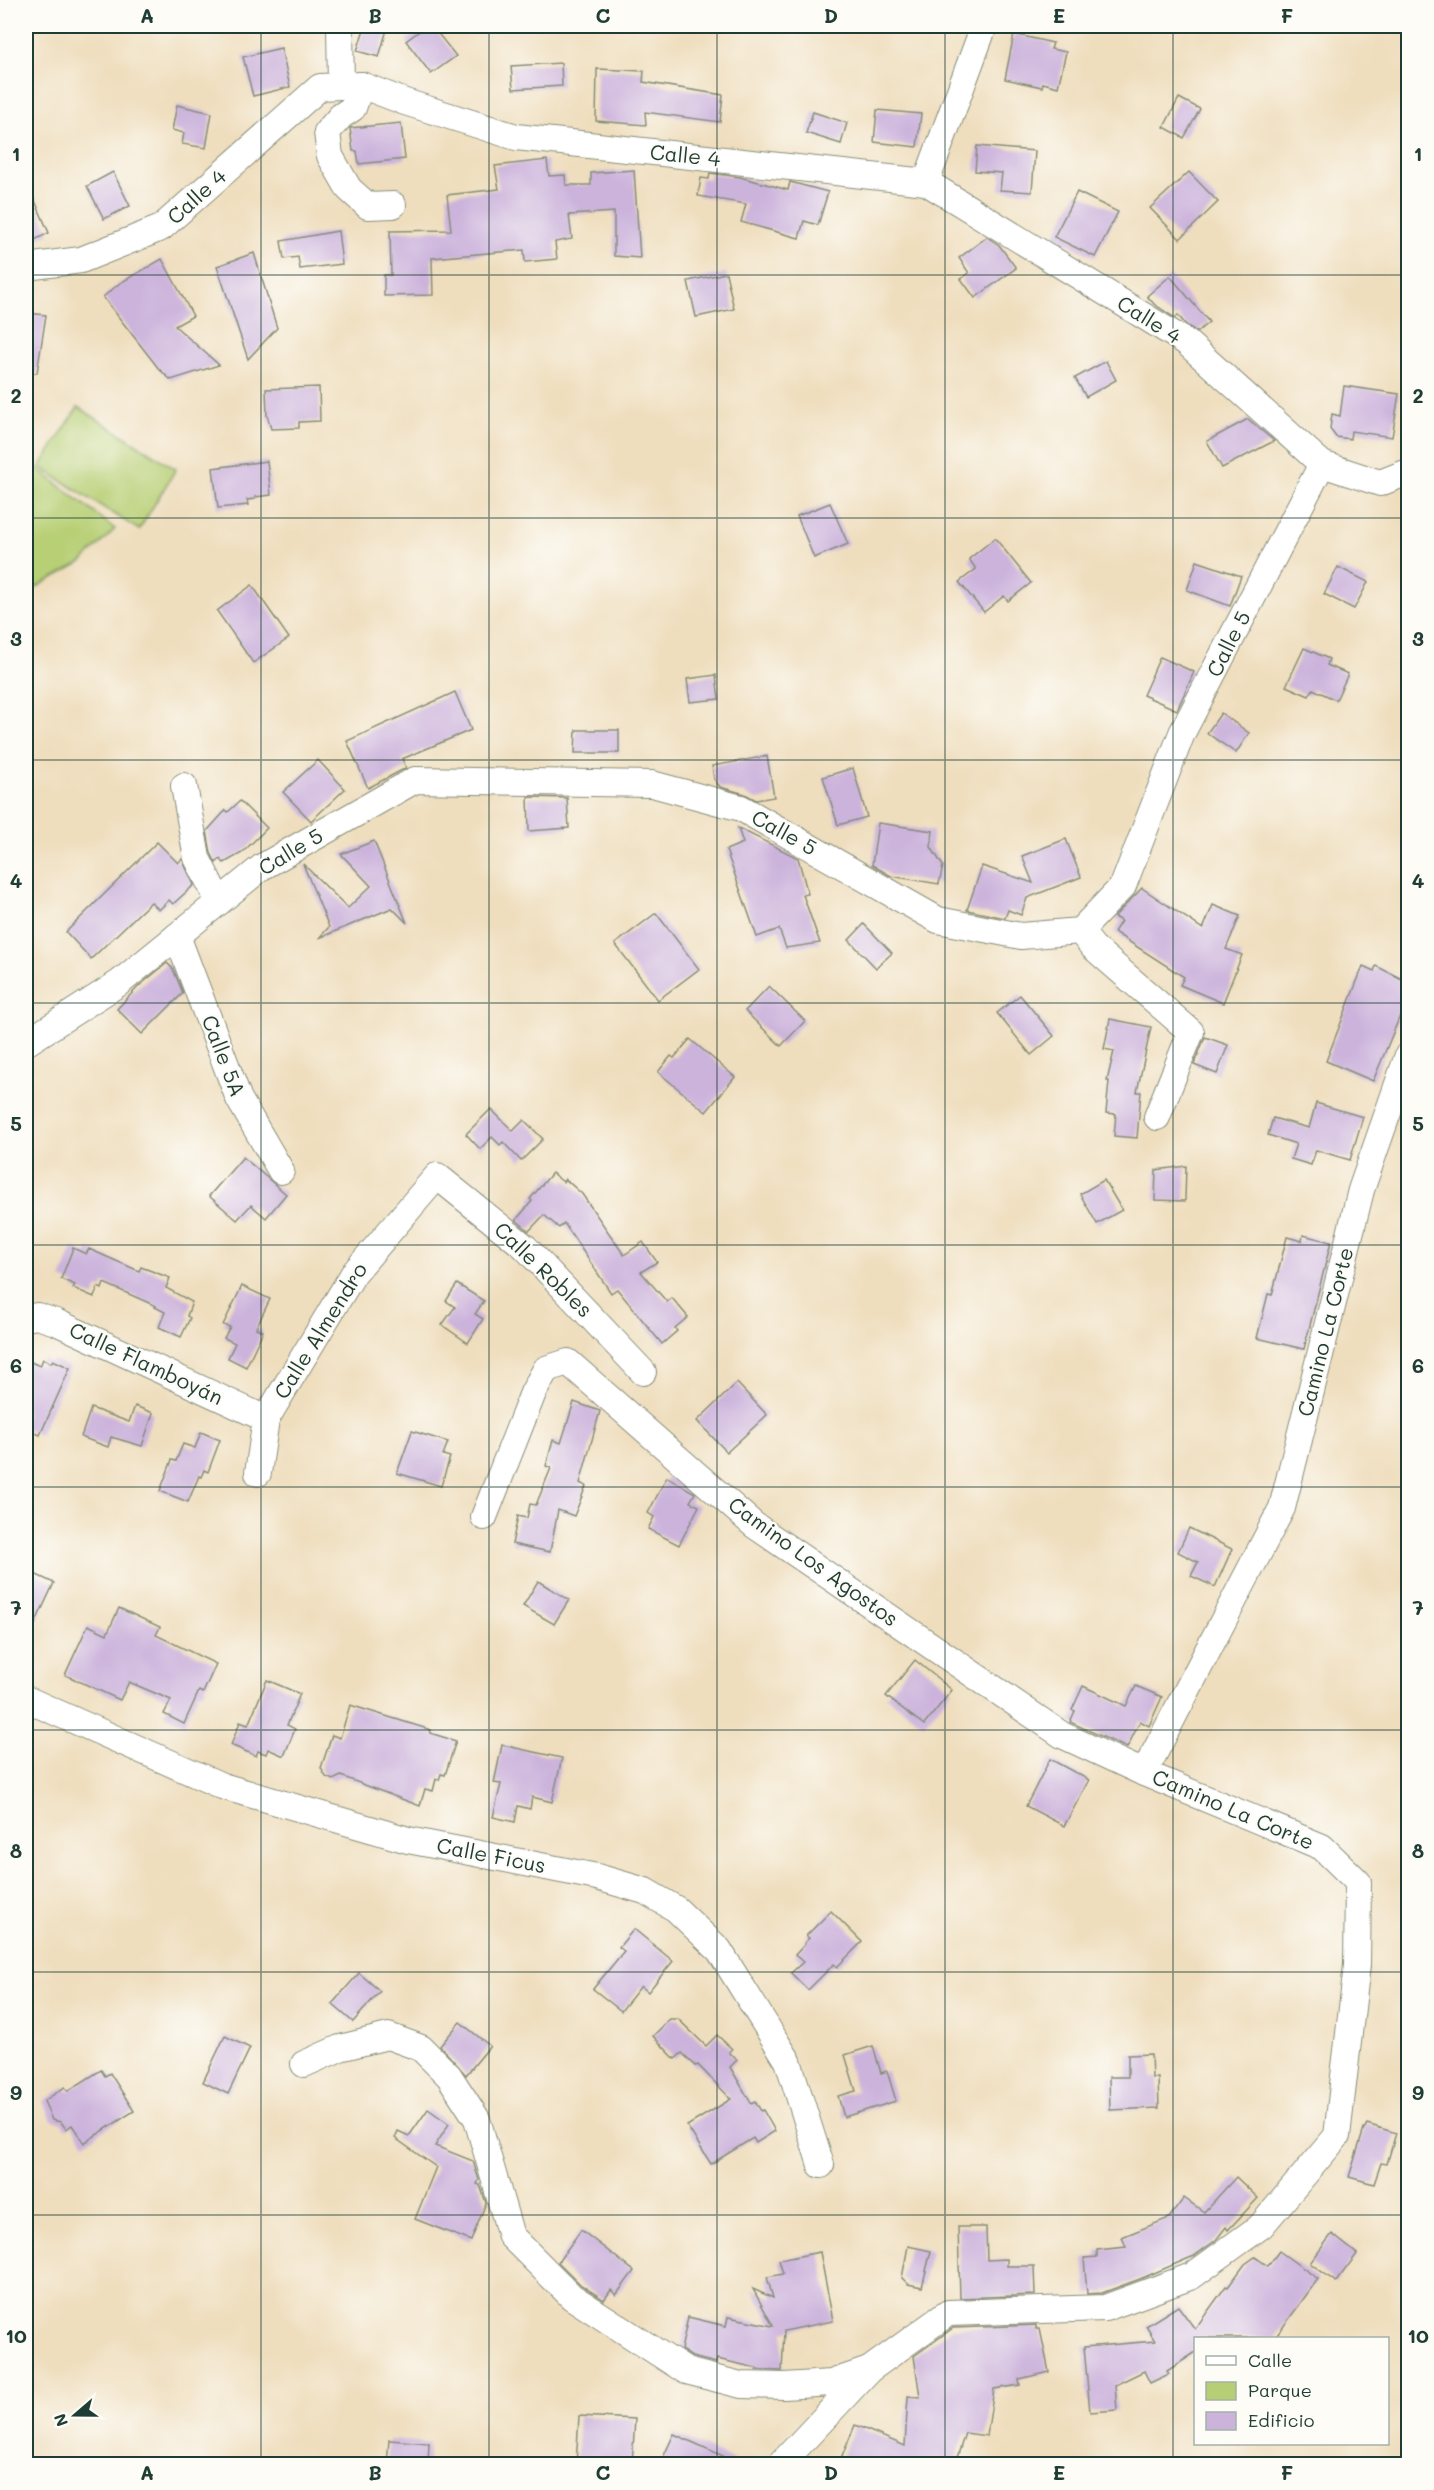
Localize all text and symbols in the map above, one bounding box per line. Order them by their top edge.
text: A [140,2,154,28]
text: B [368,2,382,28]
text: C [596,2,611,28]
text: D [824,2,838,28]
text: E [1053,2,1065,28]
text: F [1281,2,1294,28]
street label: Calle 4 [649,137,722,172]
text: 1 [12,140,20,166]
text: 1 [1414,140,1422,166]
street label: Calle 4 [161,162,232,230]
street label: Calle 4 [1113,289,1187,349]
text: 2 [10,382,22,408]
text: 2 [1412,382,1424,408]
street label: Calle 5 [1200,606,1256,681]
text: 3 [10,625,22,651]
text: 3 [1412,625,1424,651]
street label: Calle 5 [747,803,822,861]
street label: Calle 5 [253,821,327,880]
text: 4 [10,867,23,893]
text: 4 [1412,867,1425,893]
street label: Calle 5A [197,1011,252,1100]
text: 5 [10,1110,22,1136]
text: 5 [1412,1110,1424,1136]
street label: Calle Robles [489,1215,599,1322]
street label: Camino La Corte [1291,1244,1359,1419]
street label: Calle Almendro [267,1257,372,1403]
street label: Calle Flamboyán [65,1315,228,1410]
text: 6 [10,1352,22,1378]
text: 6 [1412,1352,1424,1378]
street label: Camino Los Agostos [724,1490,904,1632]
text: 7 [10,1594,22,1620]
text: 7 [1412,1594,1424,1620]
street label: Camino La Corte [1149,1762,1319,1855]
street label: Calle Ficus [434,1831,548,1878]
text: 8 [10,1837,22,1863]
text: 8 [1412,1837,1424,1863]
text: 9 [10,2079,22,2105]
text: 9 [1412,2079,1424,2105]
text: 10 [5,2322,27,2348]
text: 10 [1407,2322,1429,2348]
legend [1194,2337,1389,2445]
text: Calle [1248,2348,1292,2372]
text: Parque [1248,2378,1312,2402]
north arrow [45,2385,105,2445]
text: Edificio [1248,2408,1315,2432]
text: N [48,2411,72,2430]
text: A [140,2459,154,2485]
text: B [368,2459,382,2485]
text: C [596,2459,611,2485]
text: D [824,2459,838,2485]
text: E [1053,2459,1065,2485]
text: F [1281,2459,1294,2485]

